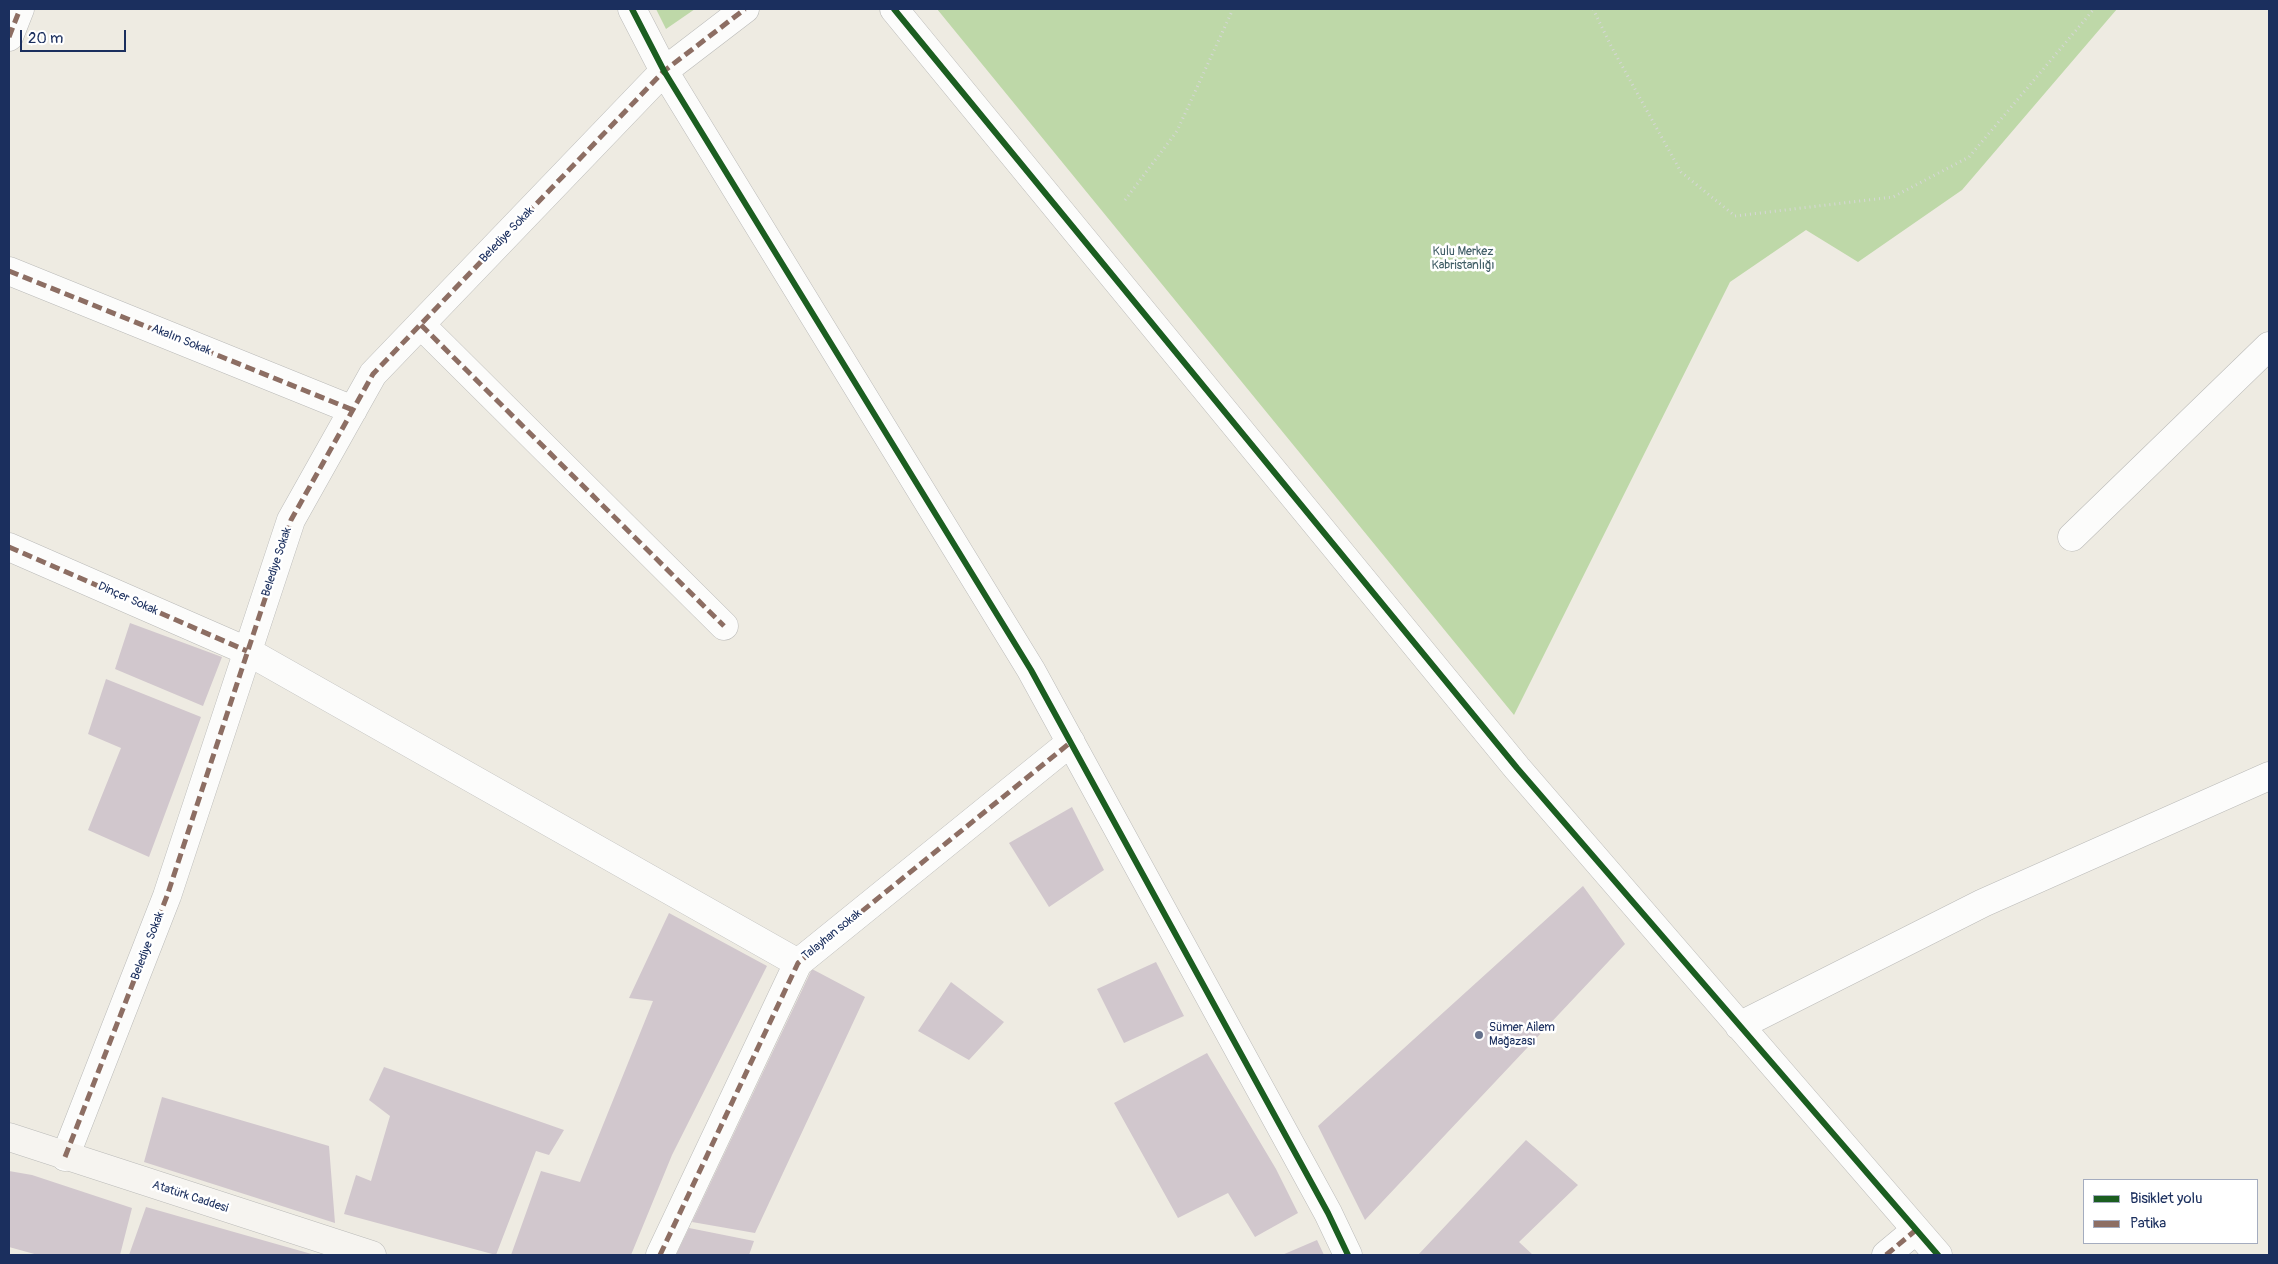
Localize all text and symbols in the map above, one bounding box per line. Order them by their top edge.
scale bar [22,20,129,52]
text: 20 m [28,29,63,48]
street label: Belediye Sokak [477,204,537,266]
park label: Kulu Merkez Kabristanlığı [1432,245,1494,273]
street label: Akalın Sokak [149,322,213,358]
street label: Belediye Sokak [259,526,295,598]
street label: Dinçer Sokak [96,579,160,619]
street label: Talayhan sokak [799,907,865,963]
street label: Belediye Sokak [128,910,168,982]
place label: Sümer Ailem Mağazası [1489,1021,1555,1049]
marker: Sümer Ailem Mağazası [1473,1029,1485,1041]
street label: Atatürk Caddesi [150,1178,230,1216]
legend [2083,1179,2258,1244]
text: Bisiklet yolu [2130,1189,2203,1208]
text: Patika [2130,1214,2166,1233]

